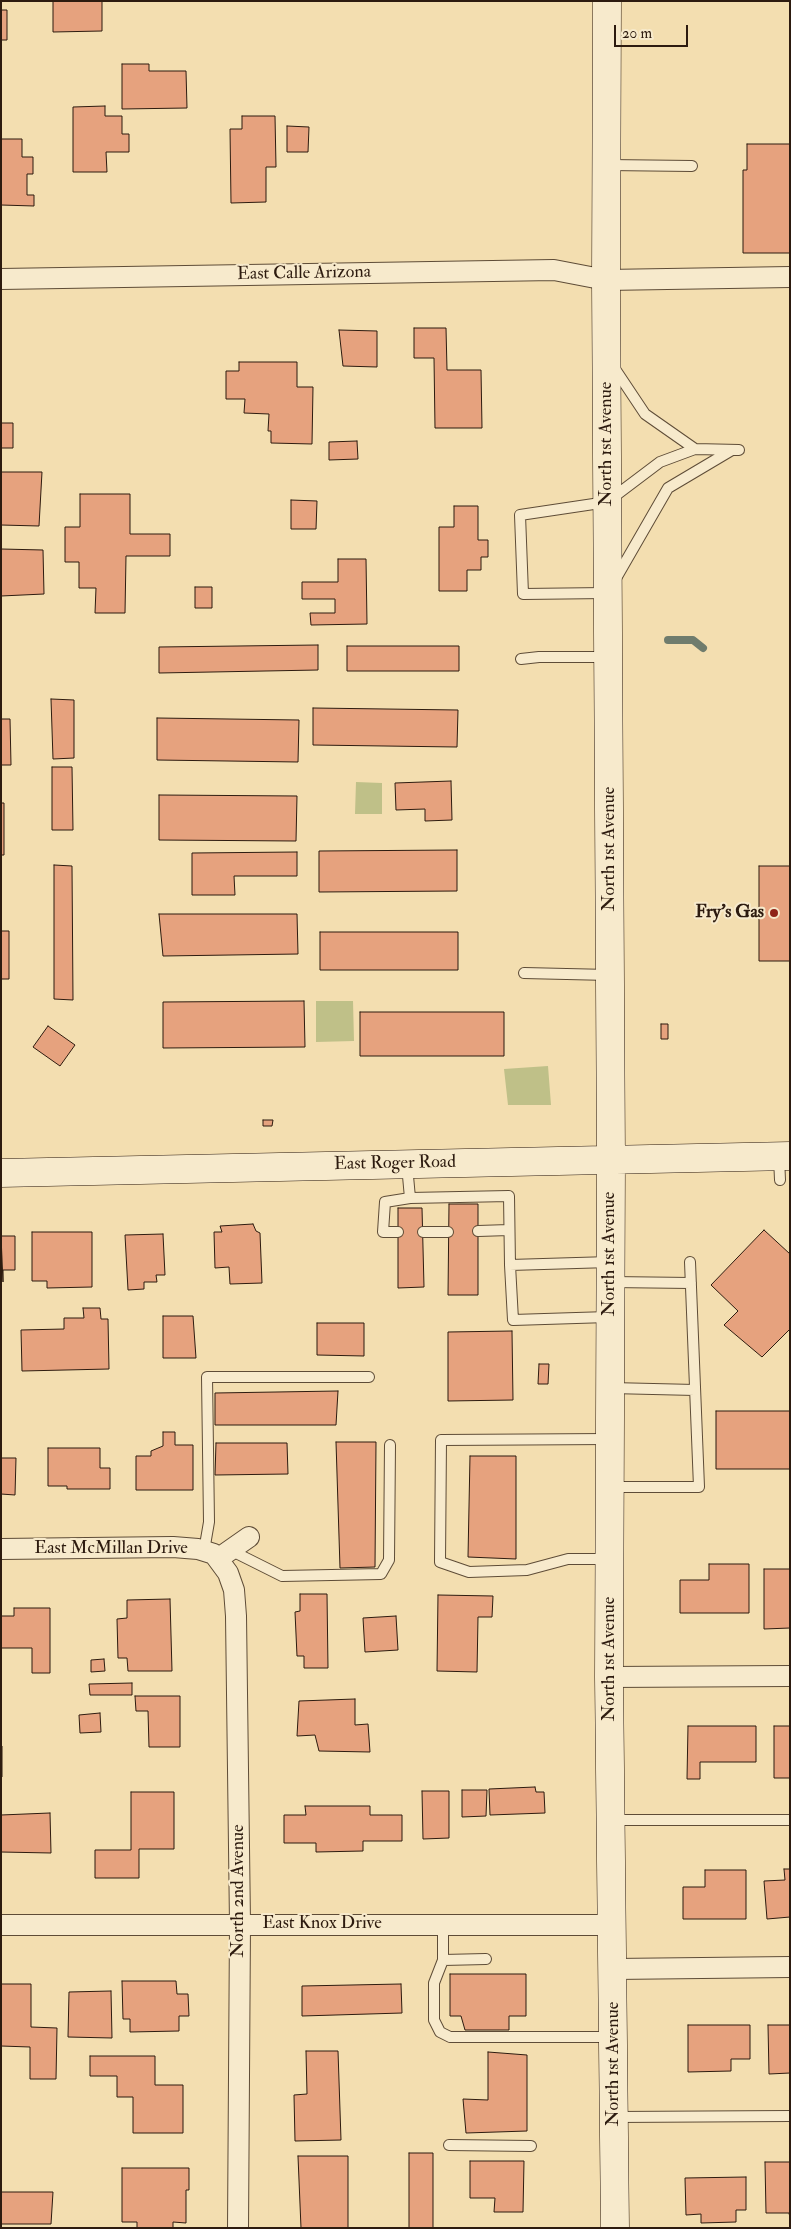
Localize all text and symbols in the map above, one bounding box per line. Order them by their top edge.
scale bar [616,15,690,47]
text: 20 m [622,24,652,43]
street label: East Calle Arizona [237,262,371,286]
street label: North 1st Avenue [596,382,618,506]
street label: North 1st Avenue [599,787,621,911]
place label: Fry's Gas [695,902,764,924]
marker: Fry's Gas [768,907,780,919]
street label: East Roger Road [334,1152,456,1176]
street label: North 1st Avenue [599,1192,621,1316]
street label: East McMillan Drive [34,1538,188,1560]
street label: North 1st Avenue [599,1597,621,1721]
street label: North 2nd Avenue [228,1824,250,1958]
street label: East Knox Drive [262,1913,382,1935]
street label: North 1st Avenue [603,2002,625,2126]

